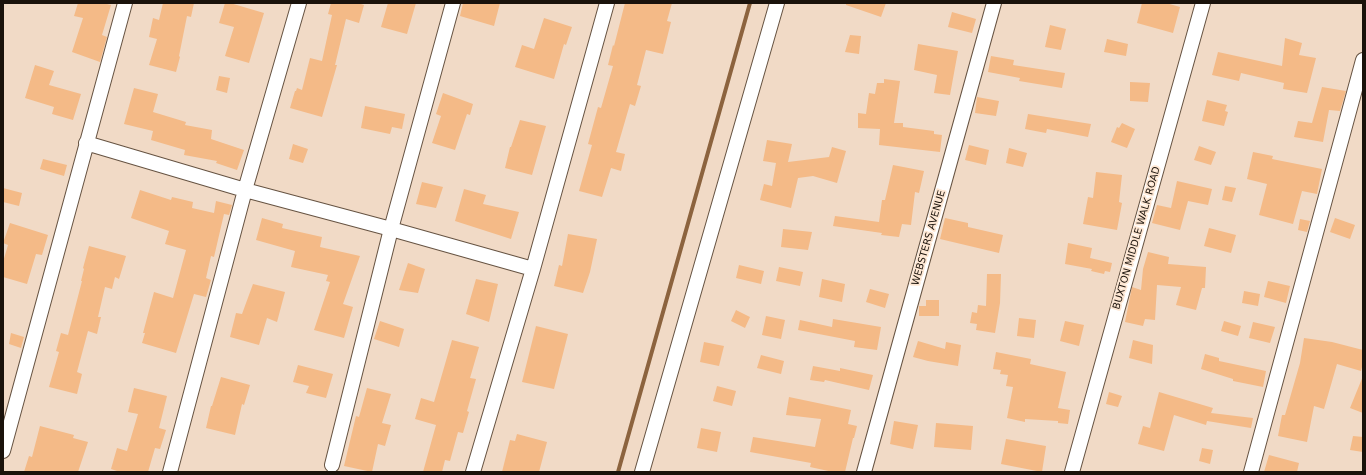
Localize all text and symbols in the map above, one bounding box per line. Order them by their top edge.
street label: BUXTON MIDDLE WALK ROAD [1111,165,1163,311]
street label: WEBSTERS AVENUE [910,189,948,287]

